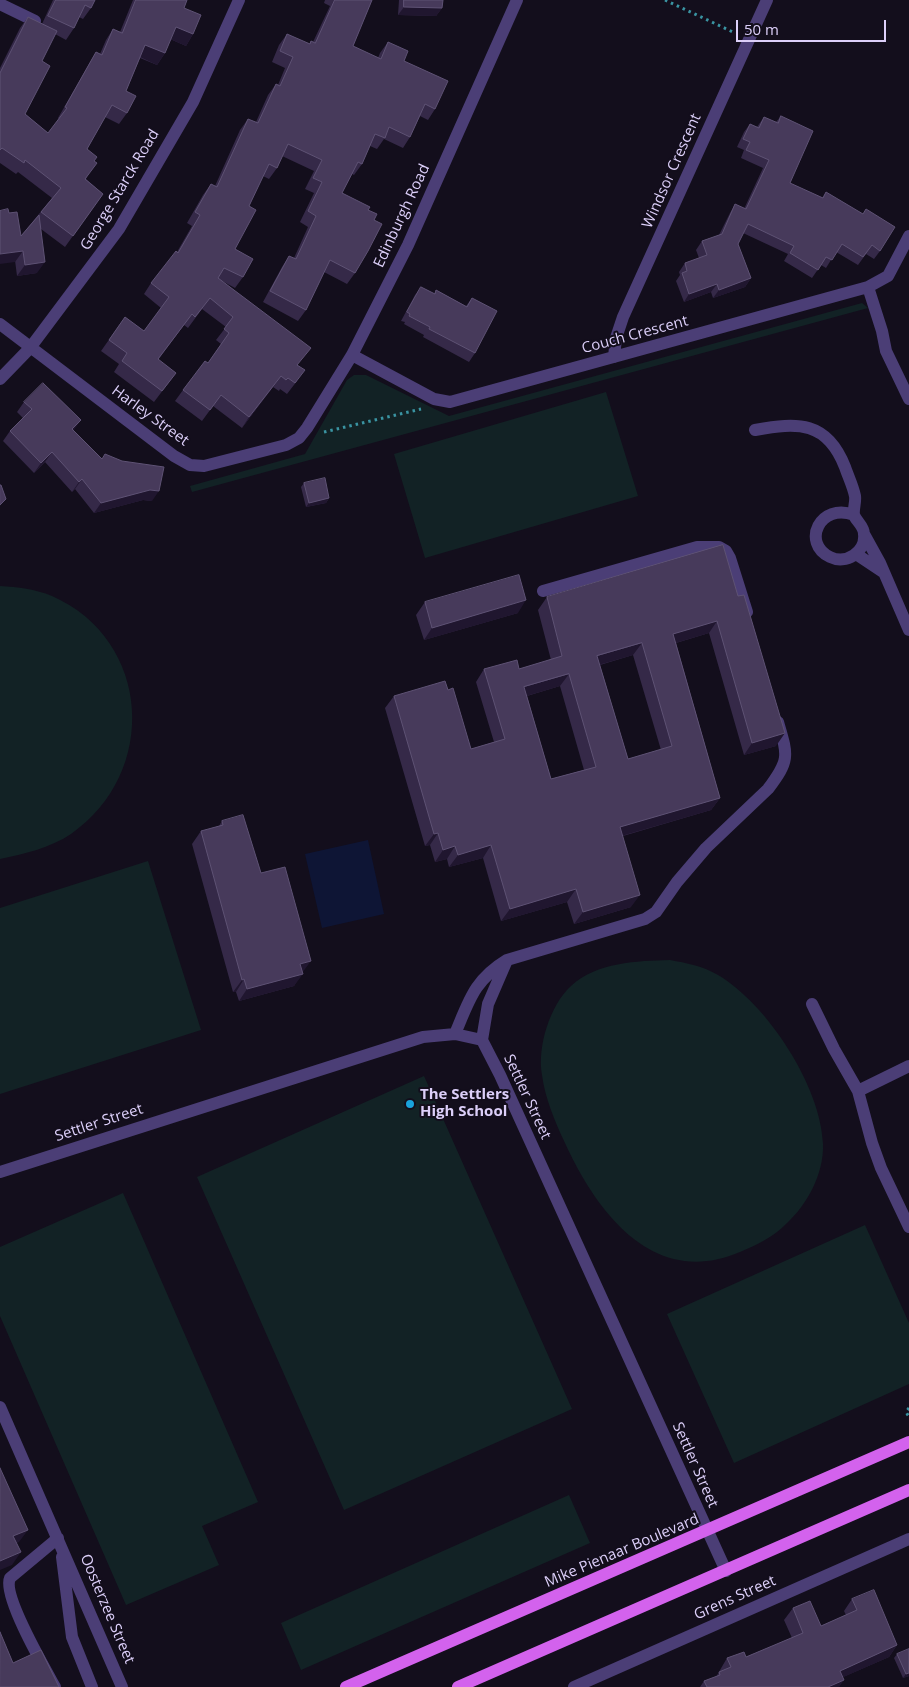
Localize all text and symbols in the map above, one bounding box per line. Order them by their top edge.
scale bar [739,10,889,42]
text: 50 m [744,19,779,39]
street label: Windsor Crescent [639,111,705,231]
street label: George Starck Road [77,126,163,254]
street label: Edinburgh Road [370,161,434,271]
street label: Couch Crescent [580,312,690,358]
street label: Harley Street [108,382,192,450]
street label: Settler Street [500,1052,554,1142]
place label: The Settlers High School [420,1086,509,1121]
marker: The Settlers High School [404,1098,416,1110]
street label: Settler Street [53,1100,145,1146]
street label: Settler Street [668,1420,722,1510]
street label: Mike Pienaar Boulevard [542,1510,702,1592]
street label: Oosterzee Street [76,1551,138,1667]
street label: Grens Street [691,1572,779,1624]

